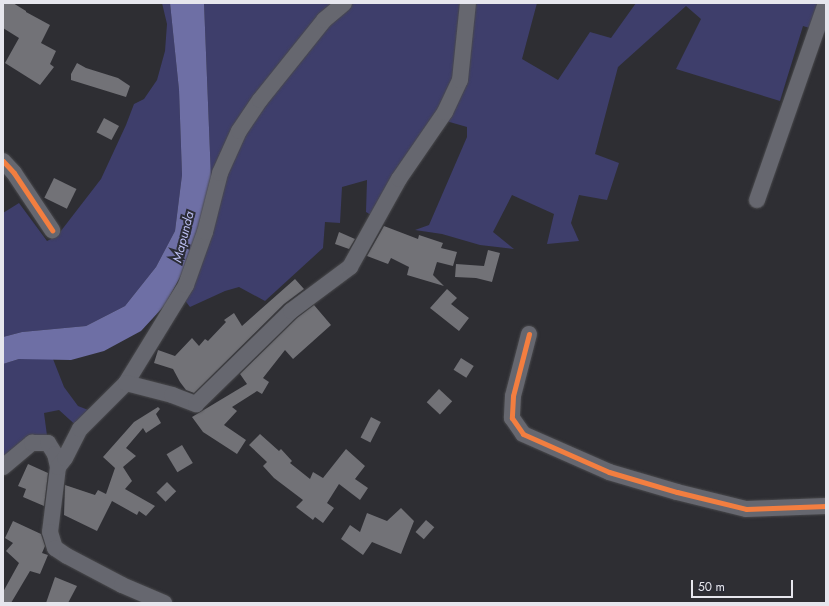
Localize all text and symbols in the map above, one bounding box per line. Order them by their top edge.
water label: Mapunda [170,210,198,264]
scale bar [693,572,795,598]
text: 50 m [698,578,725,596]

